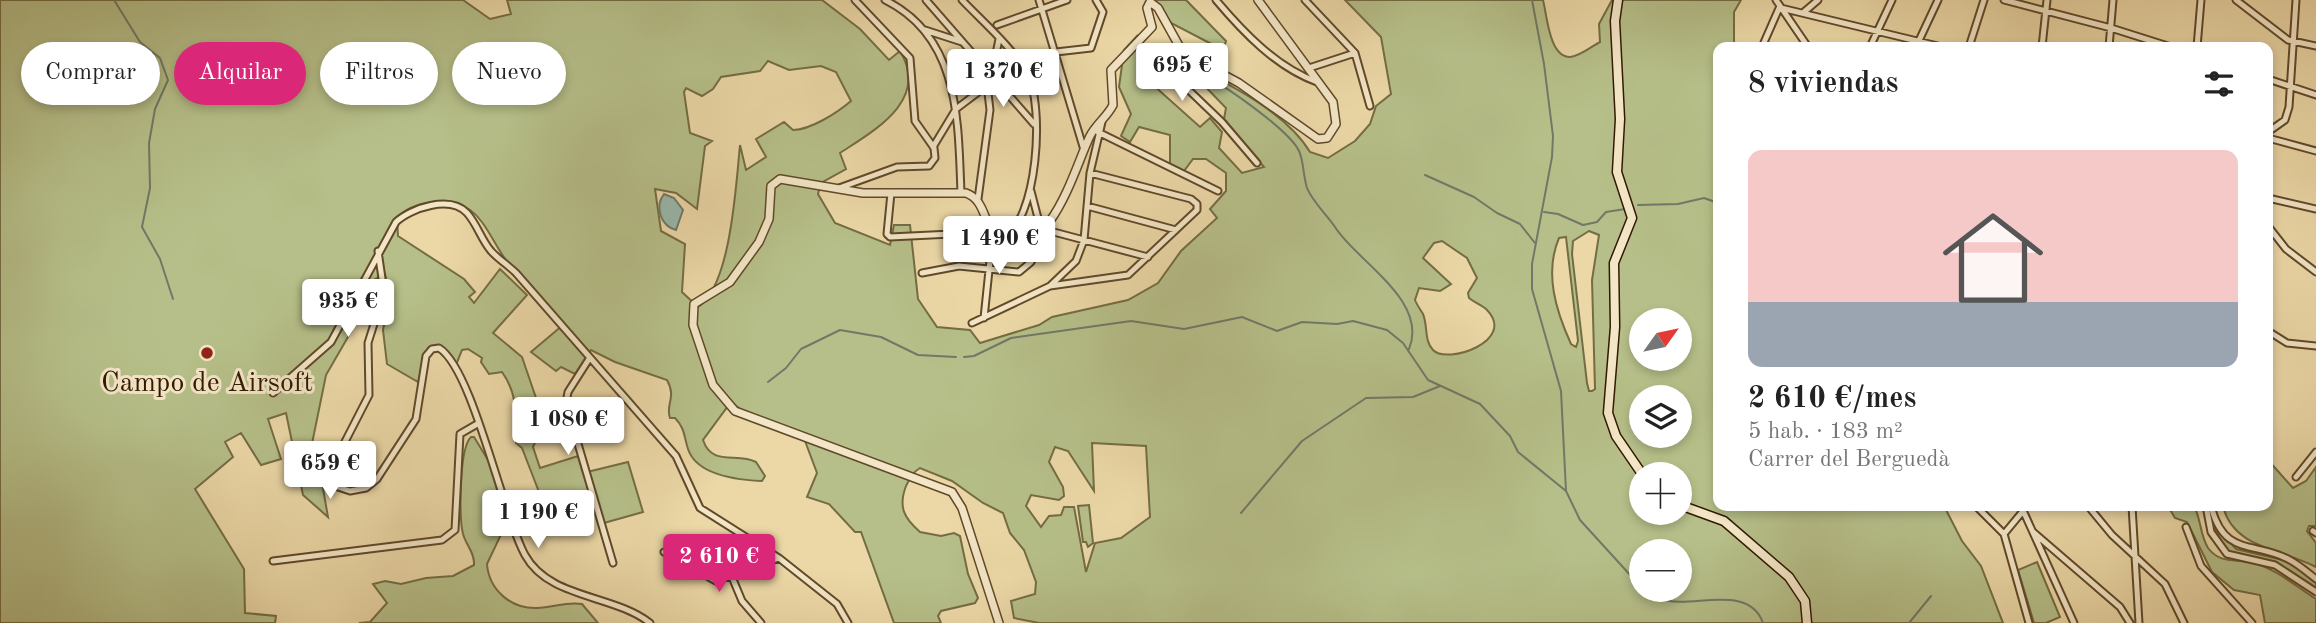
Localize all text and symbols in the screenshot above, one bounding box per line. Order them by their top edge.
chip: Comprar [21,42,160,105]
chip: Alquilar [174,42,306,105]
chip: Filtros [320,42,438,105]
chip: Nuevo [452,42,566,105]
pin: 695 € [1133,43,1231,103]
pin: 1 370 € [938,50,1068,109]
text: 695 € [1152,54,1212,77]
text: 1 370 € [963,60,1043,83]
icon: filters [2200,65,2238,103]
text: 8 viviendas [1748,69,1898,99]
icon: home [1930,195,2056,321]
pin: 1 490 € [934,216,1064,276]
text: 1 490 € [959,227,1039,250]
pin: 935 € [299,280,397,339]
text: 935 € [318,290,378,313]
north arrow [1629,308,1692,371]
map controls [1629,308,1692,602]
marker: Campo de Airsoft [199,345,215,361]
place label: Campo de Airsoft [101,370,313,398]
text: 2 610 €/mes [1748,384,1916,414]
button: layers [1629,385,1692,448]
pin: 1 080 € [503,398,633,457]
text: 1 080 € [528,408,608,431]
text: 5 hab. · 183 m² [1748,420,1903,443]
pin: 659 € [281,442,379,501]
text: Carrer del Berguedà [1748,448,1950,471]
text: 659 € [300,452,360,475]
button: + [1629,462,1692,525]
pin: 1 190 € [473,490,603,550]
text: 1 190 € [498,501,578,524]
pin: 2 610 € [654,534,784,594]
button: − [1629,539,1692,602]
text: 2 610 € [679,545,759,568]

